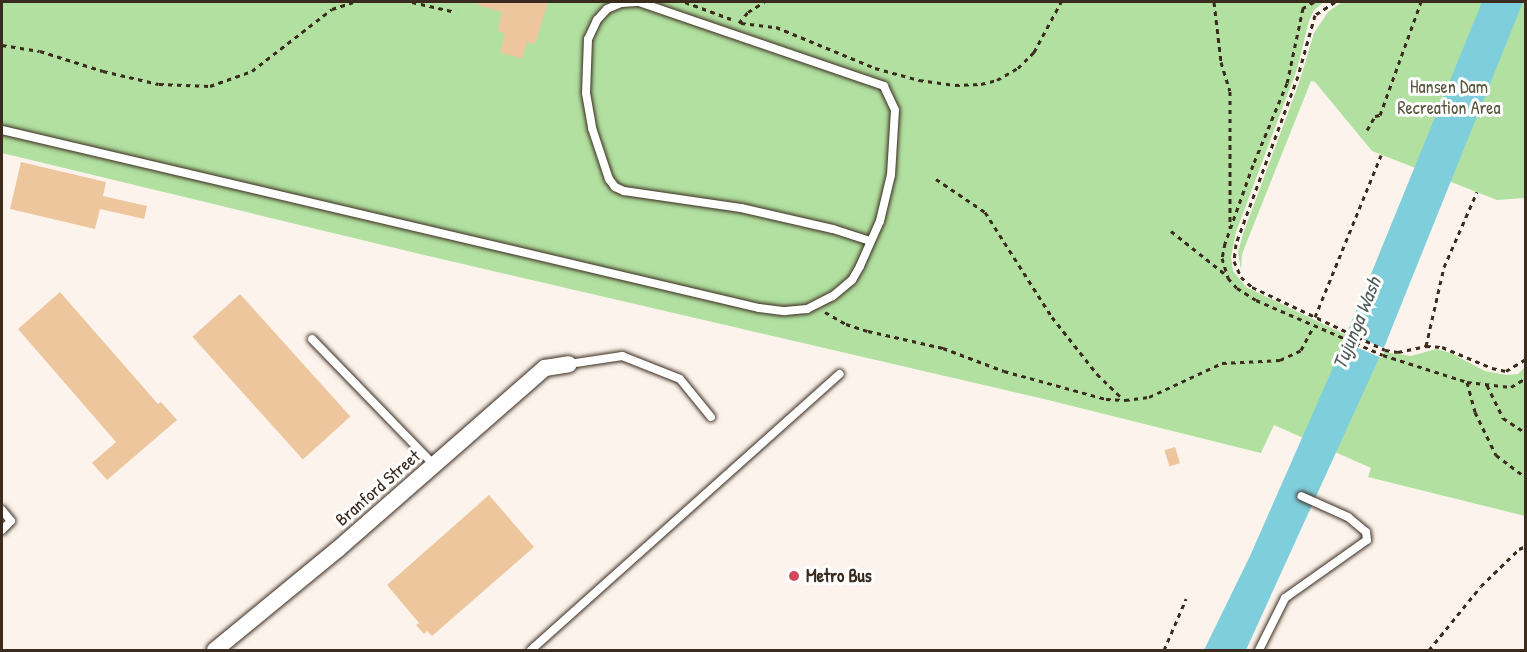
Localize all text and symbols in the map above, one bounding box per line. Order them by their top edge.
park label: Hansen Dam Recreation Area [1397,77,1501,119]
water label: Tujunga Wash [1327,274,1385,372]
street label: Branford Street [331,445,425,531]
place label: Metro Bus [806,565,872,587]
marker: Metro Bus [787,569,801,583]

